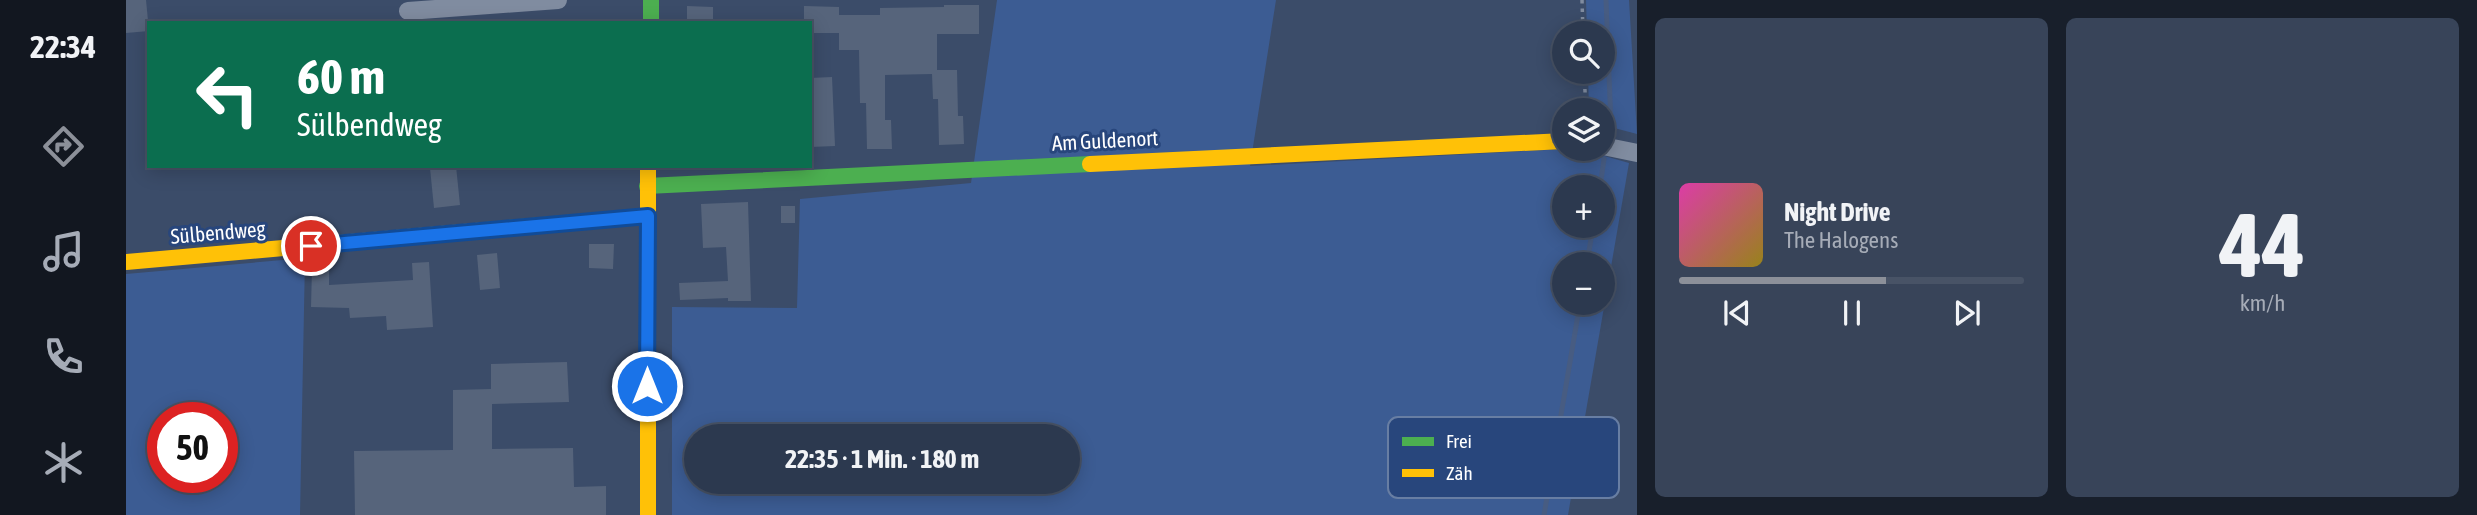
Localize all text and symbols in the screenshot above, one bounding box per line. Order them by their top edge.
map controls [1552,21,1615,315]
button: search [1552,21,1615,84]
text: 22:34 [30,28,96,65]
text: 60 m [297,48,385,104]
icon: left [182,49,273,140]
button: layers [1552,98,1615,161]
text: Sülbendweg [297,106,442,143]
icon: directions [39,122,88,171]
street label: Am Guldenort [1051,125,1159,155]
button: + [1552,175,1615,238]
text: 44 [2220,192,2305,296]
text: Night Drive [1784,197,1891,227]
street label: Sülbendweg [170,216,266,248]
pin [281,216,341,276]
icon: music [39,227,88,276]
icon: arrive [292,227,330,265]
text: The Halogens [1784,227,1898,253]
button: − [1552,252,1615,315]
text: km/h [2240,290,2285,316]
icon: previous [1718,294,1756,332]
icon: pause [1833,294,1871,332]
icon: next [1948,294,1986,332]
icon: phone [39,332,88,381]
position arrow [610,349,684,423]
speed limit sign: 50 [147,402,238,493]
legend [1388,417,1619,498]
text: Frei [1446,430,1472,452]
icon: climate [39,438,88,487]
text: 22:35 · 1 Min. · 180 m [785,444,979,474]
text: Zäh [1446,462,1473,484]

